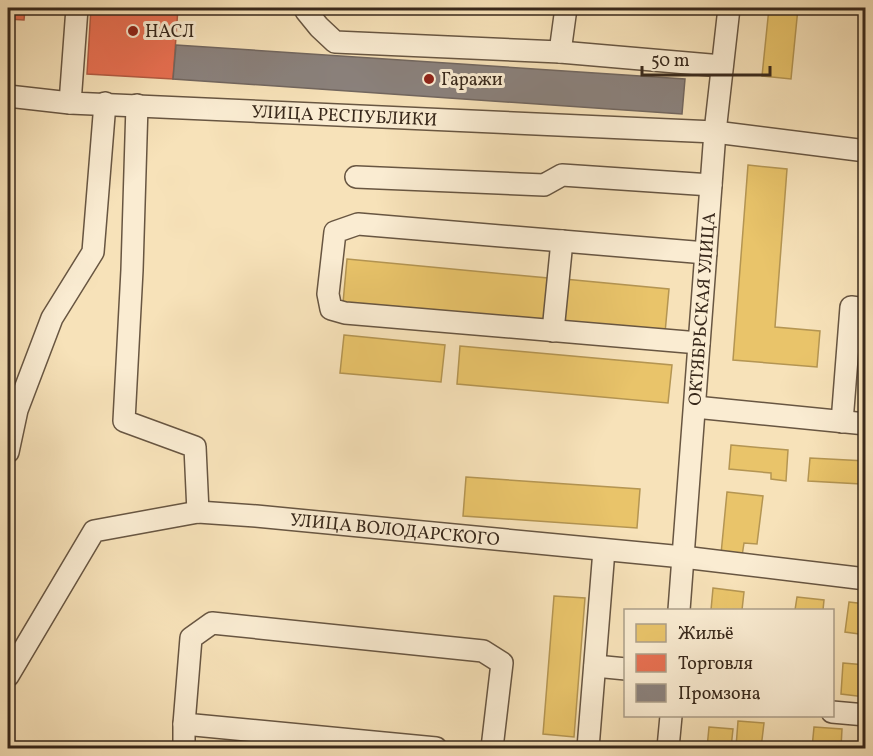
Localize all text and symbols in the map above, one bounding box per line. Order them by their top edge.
place label: НАСЛ [145,20,194,45]
marker: НАСЛ [126,24,140,38]
scale bar [642,39,770,77]
text: 50 m [651,49,690,74]
place label: Гаражи [441,68,503,93]
marker: Гаражи [422,72,436,86]
street label: УЛИЦА РЕСПУБЛИКИ [251,100,438,134]
street label: ОКТЯБРЬСКАЯ УЛИЦА [683,211,723,407]
street label: УЛИЦА ВОЛОДАРСКОГО [289,508,501,553]
legend [624,609,834,717]
text: Жильё [678,622,734,647]
text: Торговля [678,652,753,677]
text: Промзона [678,682,761,707]

